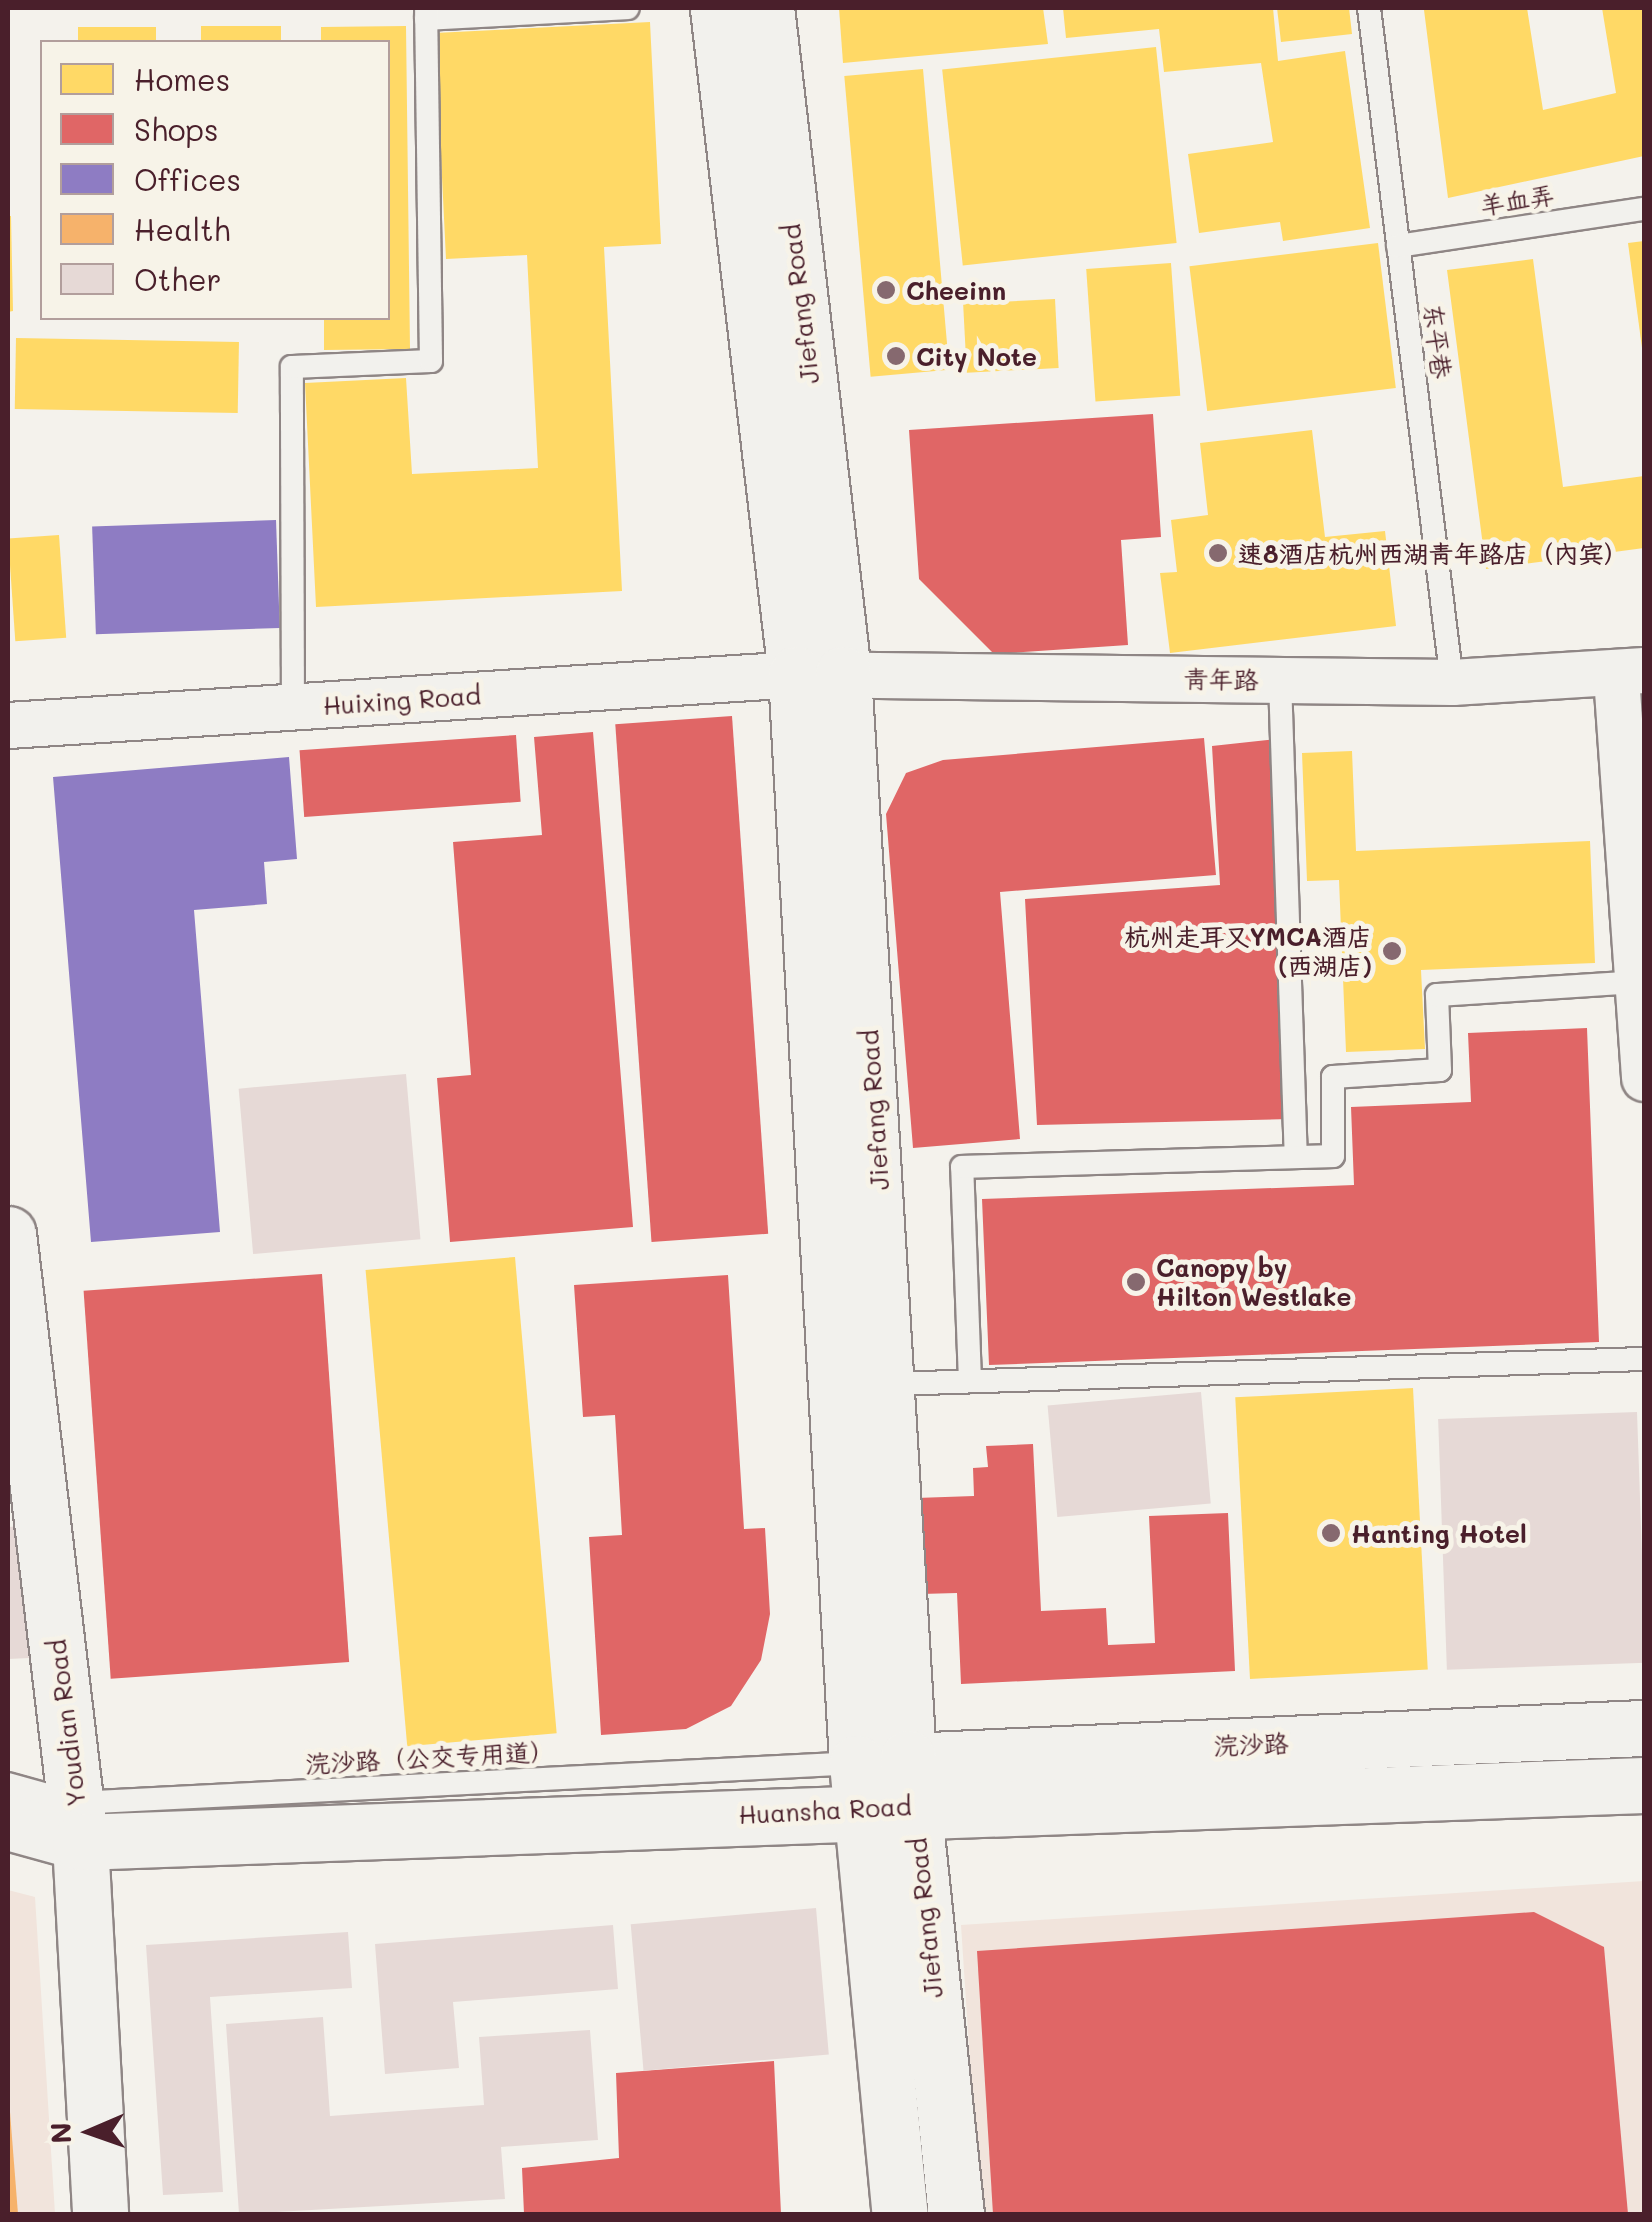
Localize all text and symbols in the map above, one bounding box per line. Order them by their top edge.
legend [40,40,390,320]
text: Homes [134,59,230,99]
text: Shops [134,109,219,149]
text: Offices [134,159,241,199]
street label: 羊血弄 [1478,179,1556,221]
text: Health [134,209,230,249]
street label: Jiefang Road [775,222,825,386]
text: Other [134,259,222,299]
place label: Cheeinn [906,275,1006,305]
marker: Cheeinn [875,279,897,301]
street label: 东平巷 [1419,302,1457,380]
place label: City Note [916,341,1037,371]
marker: City Note [885,345,907,367]
place label: 速8酒店杭州西湖青年路店（内宾） [1238,538,1628,568]
marker: 速8酒店杭州西湖青年路店（内宾） [1207,542,1229,564]
street label: 青年路 [1183,663,1259,695]
street label: Huixing Road [322,680,482,720]
place label: 杭州走耳又YMCA酒店 (西湖店) [1124,922,1372,981]
marker: 杭州走耳又YMCA酒店 (西湖店) [1381,940,1403,962]
street label: Jiefang Road [853,1029,895,1191]
place label: Canopy by Hilton Westlake [1156,1253,1351,1312]
marker: Canopy by Hilton Westlake [1125,1271,1147,1293]
place label: Hanting Hotel [1351,1518,1527,1548]
marker: Hanting Hotel [1320,1522,1342,1544]
street label: Youdian Road [41,1638,91,1808]
street label: 浣沙路 [1213,1728,1289,1760]
street label: 浣沙路（公交专用道） [304,1735,556,1779]
street label: Huansha Road [738,1790,912,1830]
street label: Jiefang Road [902,1836,948,2000]
north arrow [40,2082,140,2182]
text: N [42,2122,78,2144]

